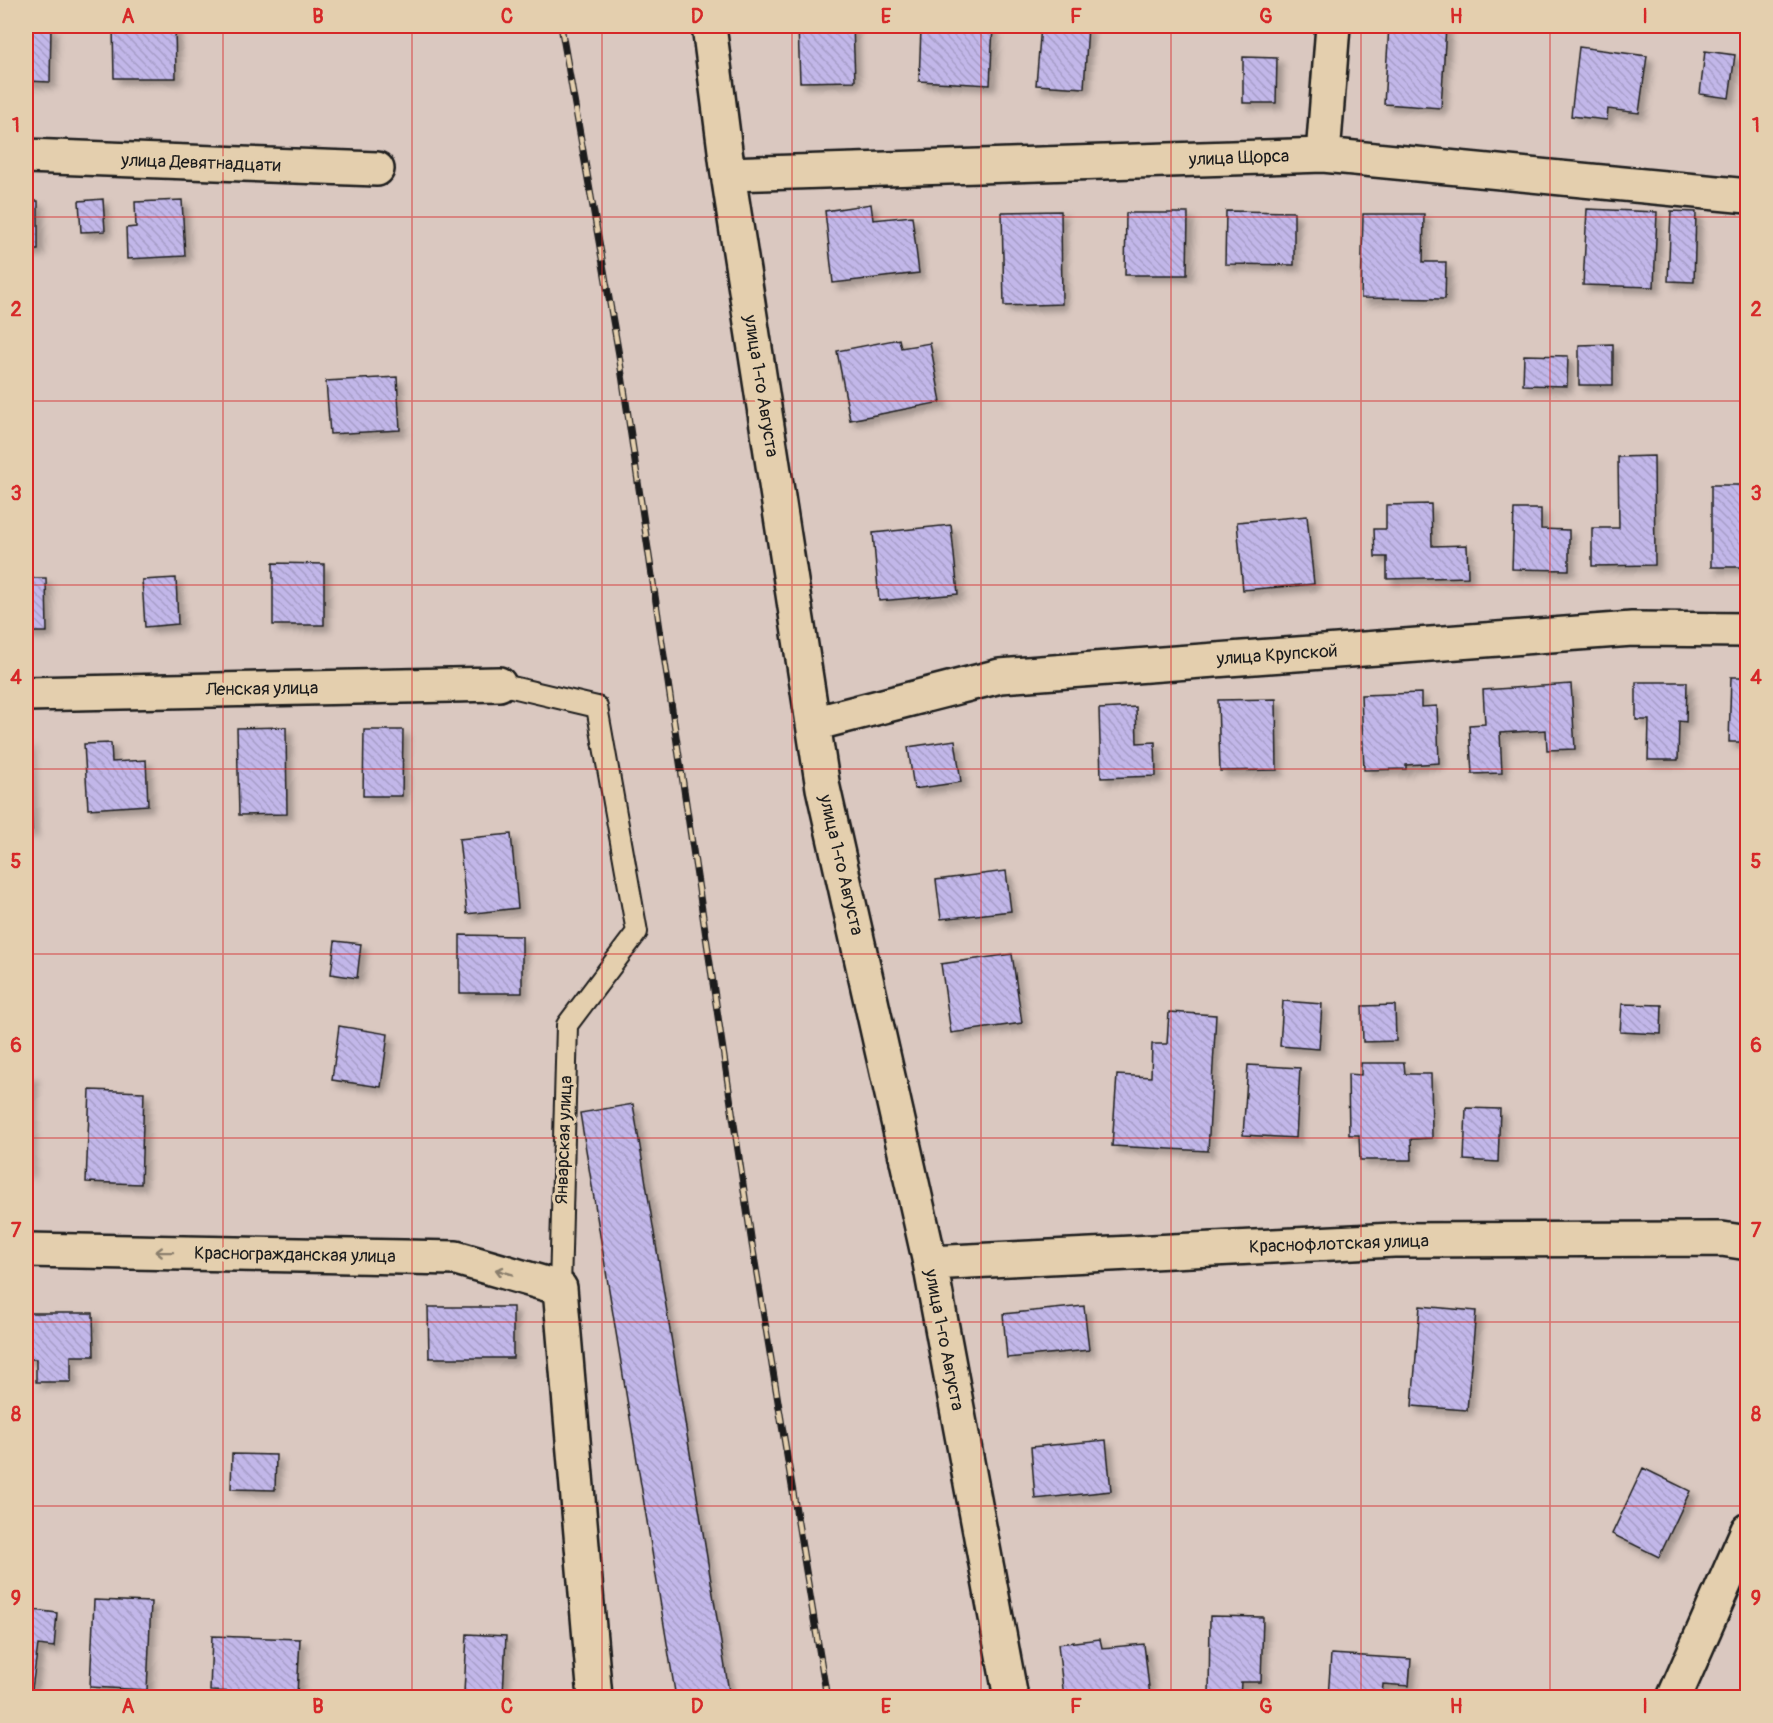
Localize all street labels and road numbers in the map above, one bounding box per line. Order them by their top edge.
street label: улица Щорса [1187,145,1290,171]
street label: улица Девятнадцати [120,149,281,177]
street label: улица 1-го Августа [738,312,784,459]
street label: улица Крупской [1215,639,1338,671]
street label: Ленская улица [204,677,319,701]
street label: улица 1-го Августа [813,791,868,938]
street label: Январская улица [550,1075,578,1205]
street label: Краснофлотская улица [1249,1229,1429,1259]
street label: Красногражданская улица [194,1242,396,1268]
street label: улица 1-го Августа [919,1266,969,1413]

